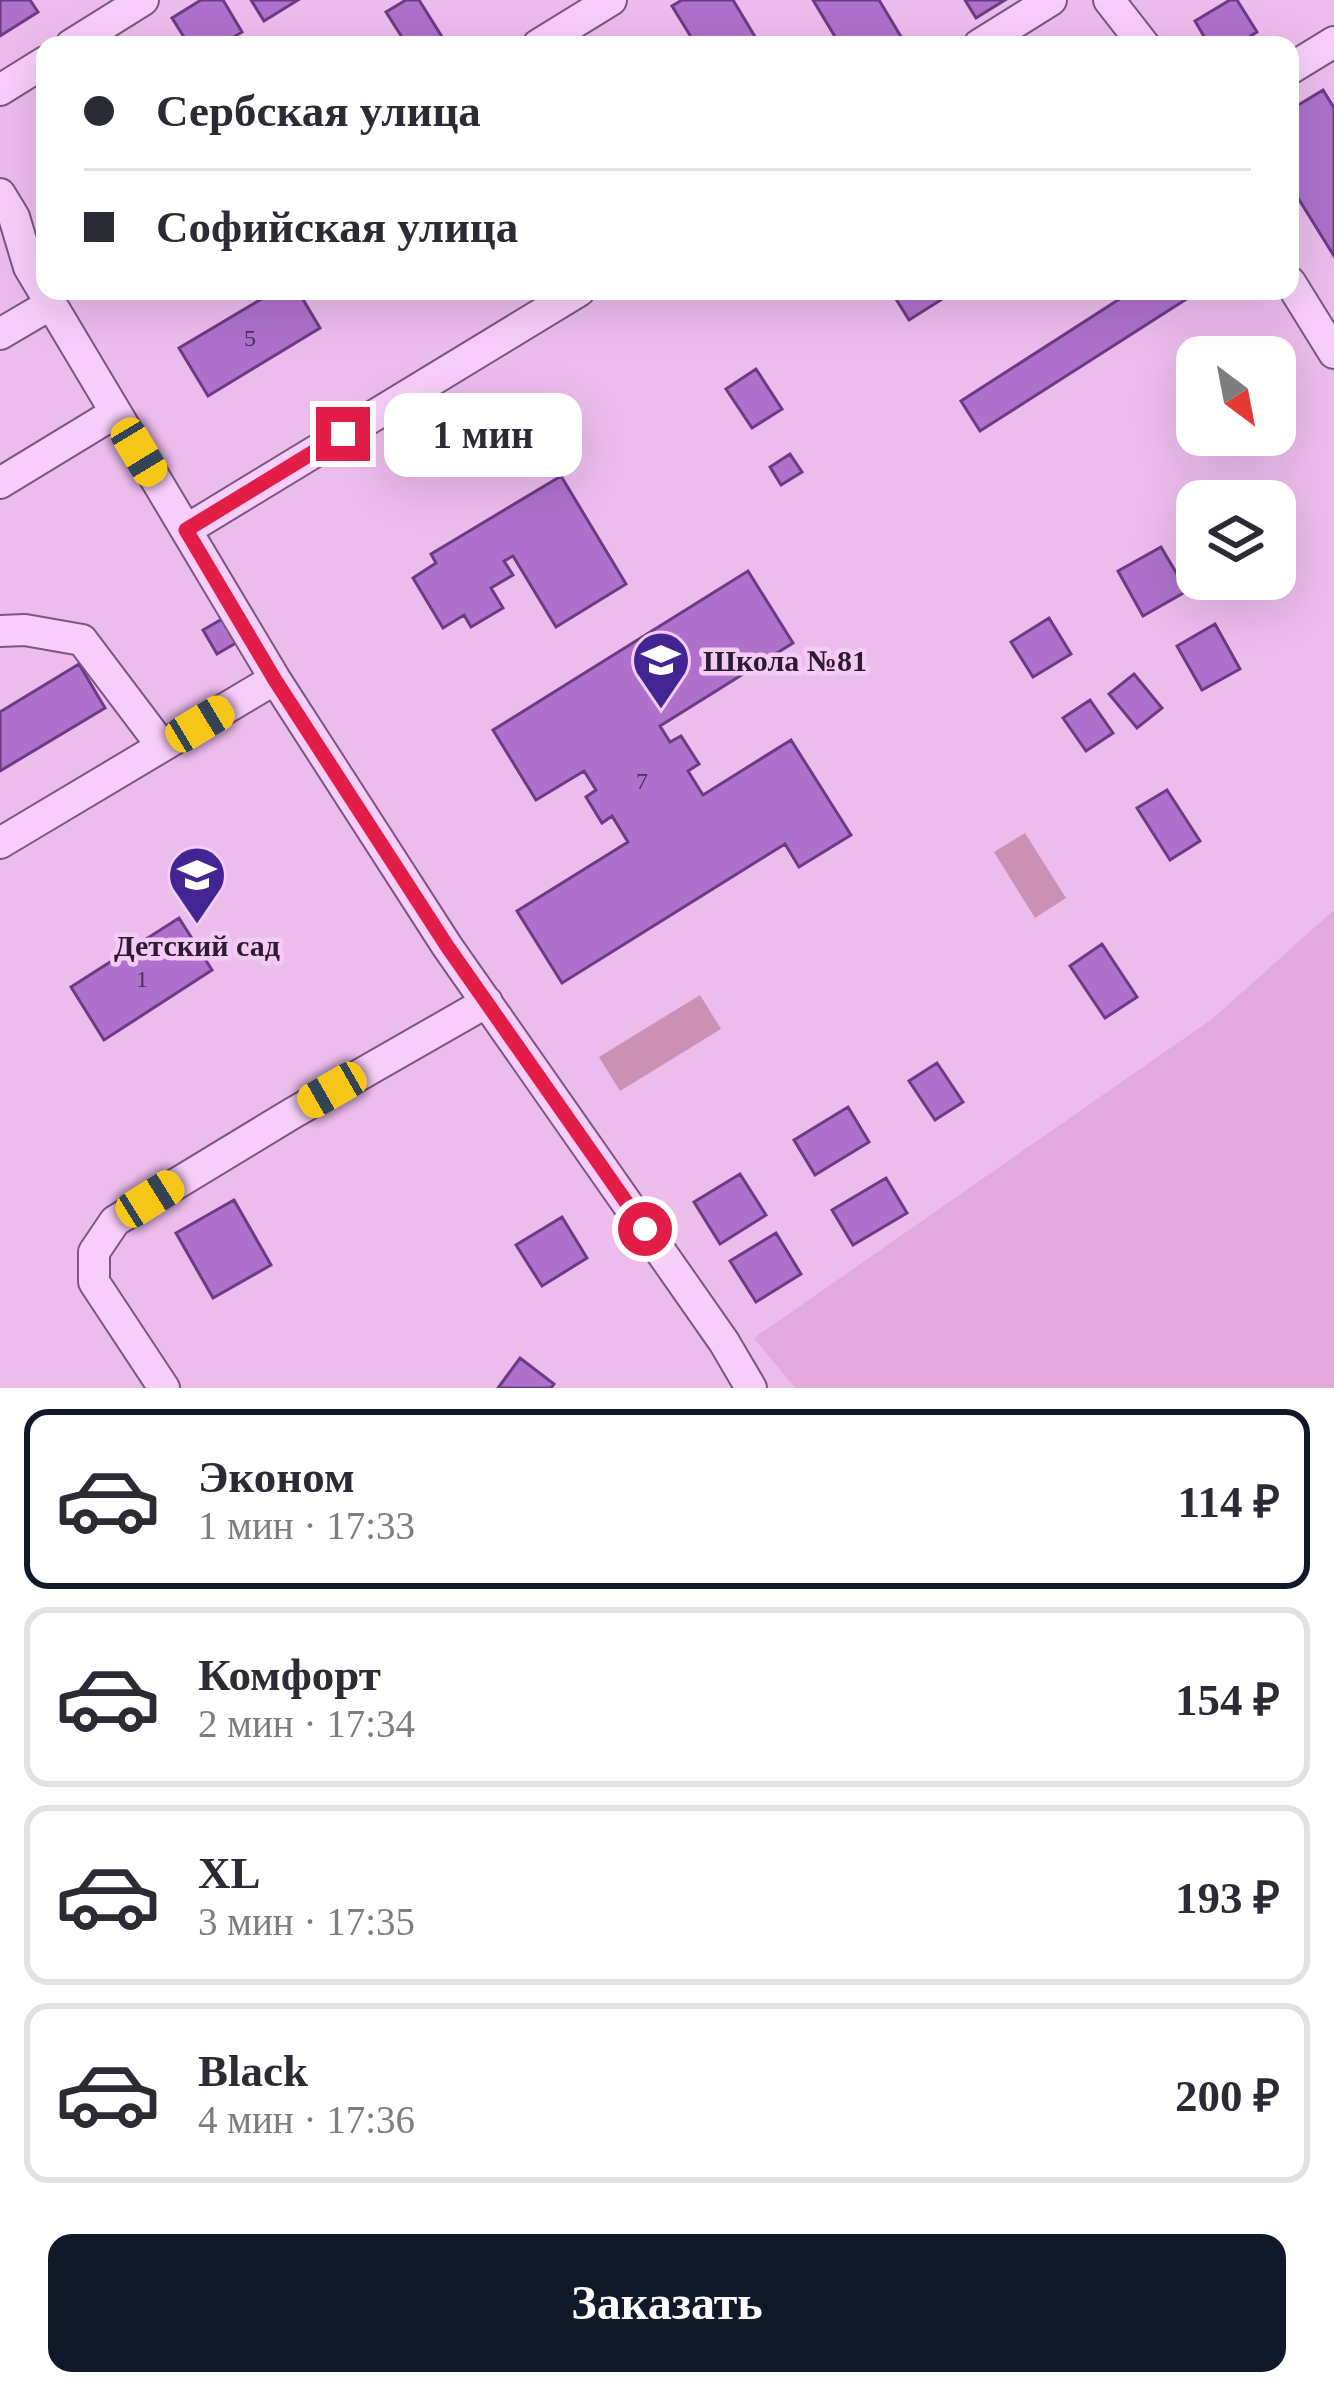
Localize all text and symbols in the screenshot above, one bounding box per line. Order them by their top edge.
text: Сербская улица [156,86,481,136]
text: Софийская улица [156,202,518,252]
house number: 5 [244,325,256,351]
north arrow [1176,336,1296,456]
map controls [1176,336,1296,600]
callout: 1 мин [385,392,583,476]
route end [316,407,370,461]
car [105,412,173,492]
text: 1 мин [433,413,533,456]
button: layers [1176,480,1296,600]
school or university icon: Школа №81 [630,629,692,711]
place label: Школа №81 [703,644,867,677]
car [160,690,240,758]
house number: 7 [636,768,648,794]
school or university icon: Детский сад [166,844,228,926]
place label: Детский сад [114,929,280,962]
house number: 1 [136,966,148,992]
car [292,1056,372,1124]
car [110,1165,190,1233]
route start [618,1202,672,1256]
icon: car [54,1445,162,1553]
text: Эконом [198,1452,355,1502]
text: 114 ₽ [1178,1477,1280,1527]
text: 1 мин · 17:33 [198,1504,415,1547]
icon: car [54,1643,162,1751]
text: Комфорт [198,1650,381,1700]
text: 154 ₽ [1175,1675,1280,1725]
text: 2 мин · 17:34 [198,1702,415,1745]
icon: car [54,1841,162,1949]
text: XL [198,1848,261,1898]
text: 193 ₽ [1175,1873,1280,1923]
text: 3 мин · 17:35 [198,1900,415,1943]
icon: car [54,2039,162,2147]
text: Black [198,2046,308,2096]
text: 200 ₽ [1175,2071,1280,2121]
text: 4 мин · 17:36 [198,2098,415,2141]
button: Заказать [48,2234,1286,2372]

